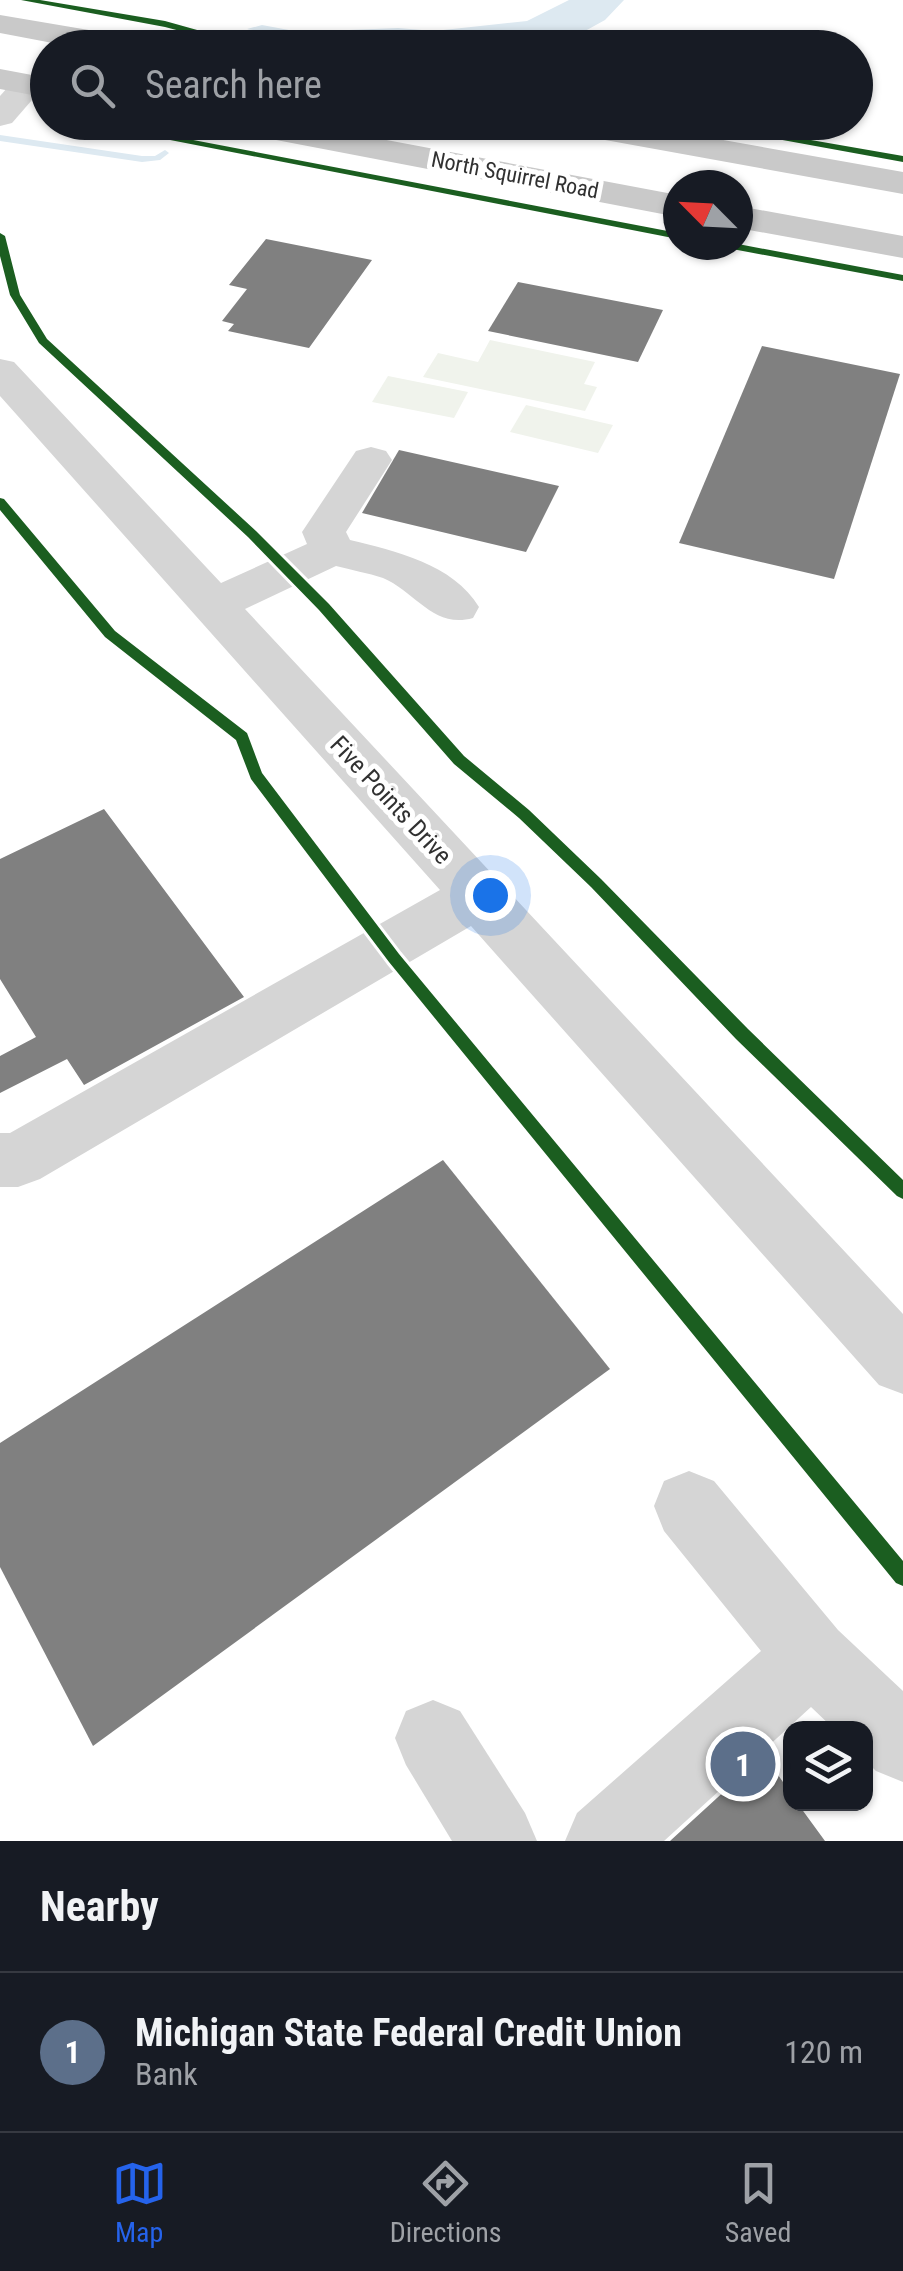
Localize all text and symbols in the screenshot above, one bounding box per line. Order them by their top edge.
search box [30,30,873,140]
icon: search [65,58,120,113]
text: Search here [145,63,322,107]
street label: North Squirrel Road [429,147,601,203]
north arrow [663,170,753,260]
street label: Five Points Drive [324,730,458,870]
your location [465,870,516,921]
map controls [783,1721,873,1811]
button: layers [783,1721,873,1811]
pin: 1 [710,1726,776,1802]
text: Nearby [40,1882,159,1931]
text: Michigan State Federal Credit Union [135,2011,682,2055]
text: 1 [64,2033,81,2071]
text: 120 m [784,2033,863,2071]
text: Bank [135,2055,198,2093]
tab: Map [112,2156,167,2249]
tab: Directions [390,2156,502,2249]
tab: Saved [725,2156,791,2249]

